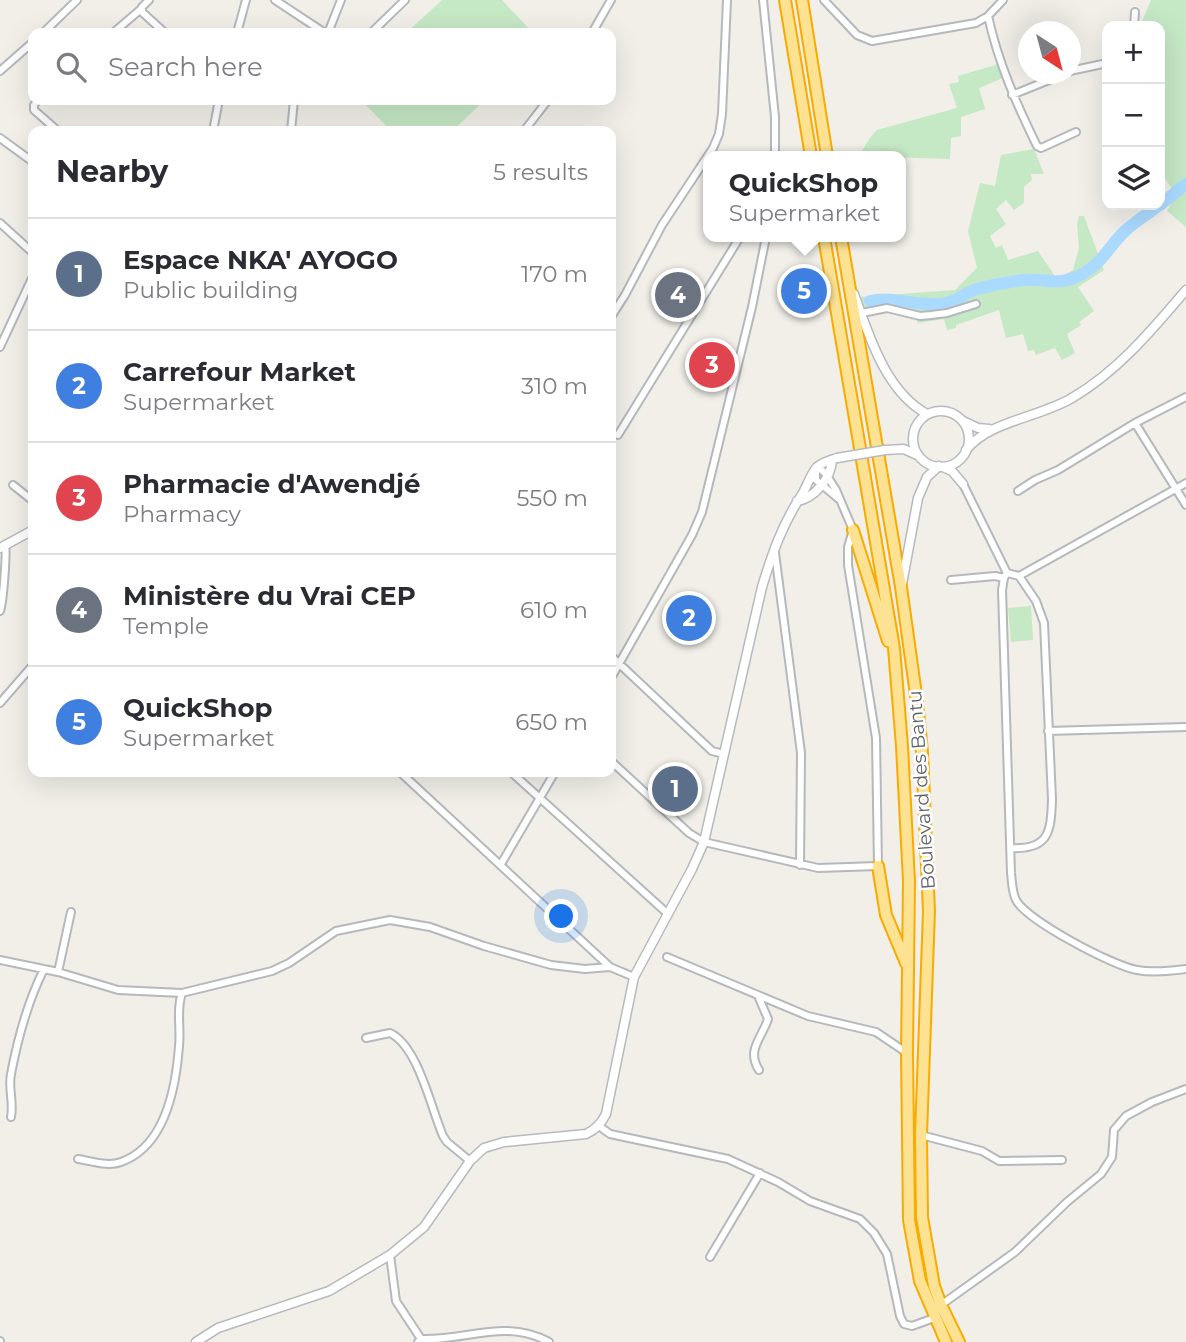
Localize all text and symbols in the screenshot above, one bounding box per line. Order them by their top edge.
north arrow [1018,21,1081,84]
map controls [1102,21,1165,210]
button: + [1102,21,1165,84]
search box [28,28,616,105]
icon: search [52,48,90,86]
text: Search here [108,51,263,83]
button: − [1102,84,1165,147]
button: layers [1102,147,1165,210]
popup [703,151,906,242]
text: Nearby [56,153,168,190]
text: 5 results [493,158,588,186]
text: QuickShop [729,167,878,199]
text: Supermarket [729,199,880,227]
text: Espace NKA' AYOGO [123,244,398,276]
text: 1 [74,260,84,288]
text: 170 m [521,260,588,288]
pin: 5 [781,265,827,317]
pin: 4 [655,269,701,321]
text: Public building [123,276,298,304]
pin: 3 [689,339,735,391]
text: Carrefour Market [123,356,356,388]
text: 2 [72,372,86,400]
text: 310 m [521,372,588,400]
text: Supermarket [123,388,275,416]
text: Pharmacie d'Awendjé [123,468,420,500]
text: 3 [72,484,86,512]
text: 550 m [516,484,588,512]
text: Pharmacy [123,500,241,528]
text: Ministère du Vrai CEP [123,580,416,612]
pin: 2 [666,592,712,644]
text: 4 [71,596,87,624]
text: 610 m [520,596,588,624]
text: Temple [123,612,209,640]
street label: Boulevard des Bantu [903,690,940,890]
text: QuickShop [123,692,273,724]
text: 5 [72,708,86,736]
text: 650 m [515,708,588,736]
text: Supermarket [123,724,275,752]
pin: 1 [652,763,698,815]
your location [544,899,578,933]

